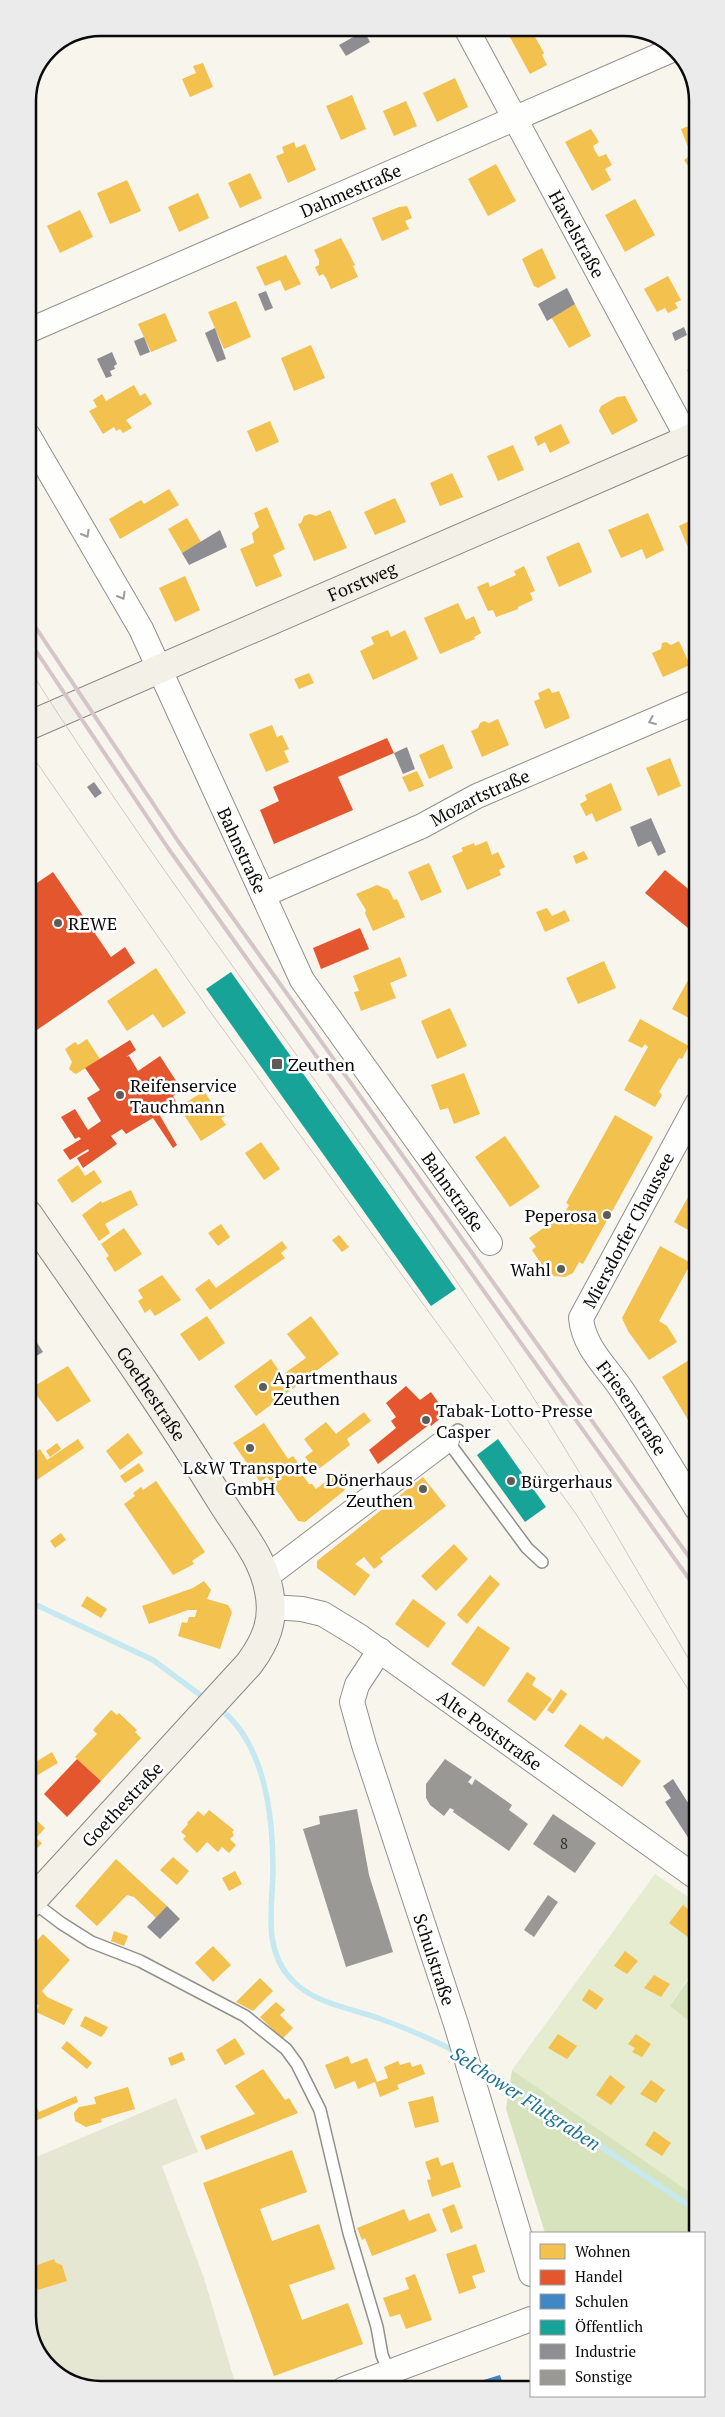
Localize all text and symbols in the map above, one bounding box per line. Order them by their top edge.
street label: Dahmestraße [296,158,405,223]
street label: Havelstraße [544,186,611,282]
one-way arrow [80,528,90,537]
street label: Forstweg [324,555,400,607]
one-way arrow [116,590,126,599]
one-way arrow [648,715,657,726]
street label: Mozartstraße [426,763,533,831]
street label: Bahnstraße [212,803,273,897]
place label: REWE [68,911,117,935]
marker: REWE [52,917,64,929]
place label: Zeuthen [288,1052,355,1076]
marker: Zeuthen [270,1057,284,1071]
place label: Reifenservice Tauchmann [130,1073,237,1118]
marker: Reifenservice Tauchmann [114,1089,126,1101]
street label: Bahnstraße [417,1147,490,1236]
street label: Miersdorfer Chaussee [577,1148,679,1312]
place label: Peperosa [525,1203,597,1227]
marker: Peperosa [601,1209,613,1221]
place label: Wahl [510,1257,551,1281]
marker: Wahl [555,1263,567,1275]
street label: Goethestraße [111,1342,192,1445]
street label: Friesenstraße [592,1355,673,1460]
place label: Apartmenthaus Zeuthen [273,1365,398,1410]
marker: Apartmenthaus Zeuthen [257,1381,269,1393]
place label: Tabak-Lotto-Presse Casper [436,1398,593,1443]
marker: Tabak-Lotto-Presse Casper [420,1414,432,1426]
marker: L&W Transporte GmbH [244,1442,256,1454]
place label: L&W Transporte GmbH [183,1455,317,1500]
place label: Dönerhaus Zeuthen [326,1467,413,1512]
place label: Bürgerhaus [521,1469,613,1493]
marker: Bürgerhaus [505,1475,517,1487]
marker: Dönerhaus Zeuthen [417,1483,429,1495]
street label: Alte Poststraße [433,1684,547,1776]
street label: Goethestraße [76,1756,168,1852]
house number: 8 [560,1833,568,1853]
street label: Schulstraße [408,1910,461,2008]
water label: Selchower Flutgraben [446,2040,606,2156]
legend [530,2232,705,2397]
text: Wohnen [575,2241,631,2261]
text: Handel [575,2266,623,2286]
text: Schulen [575,2291,629,2311]
text: Öffentlich [575,2316,643,2336]
text: Industrie [575,2341,636,2361]
text: Sonstige [575,2366,632,2386]

